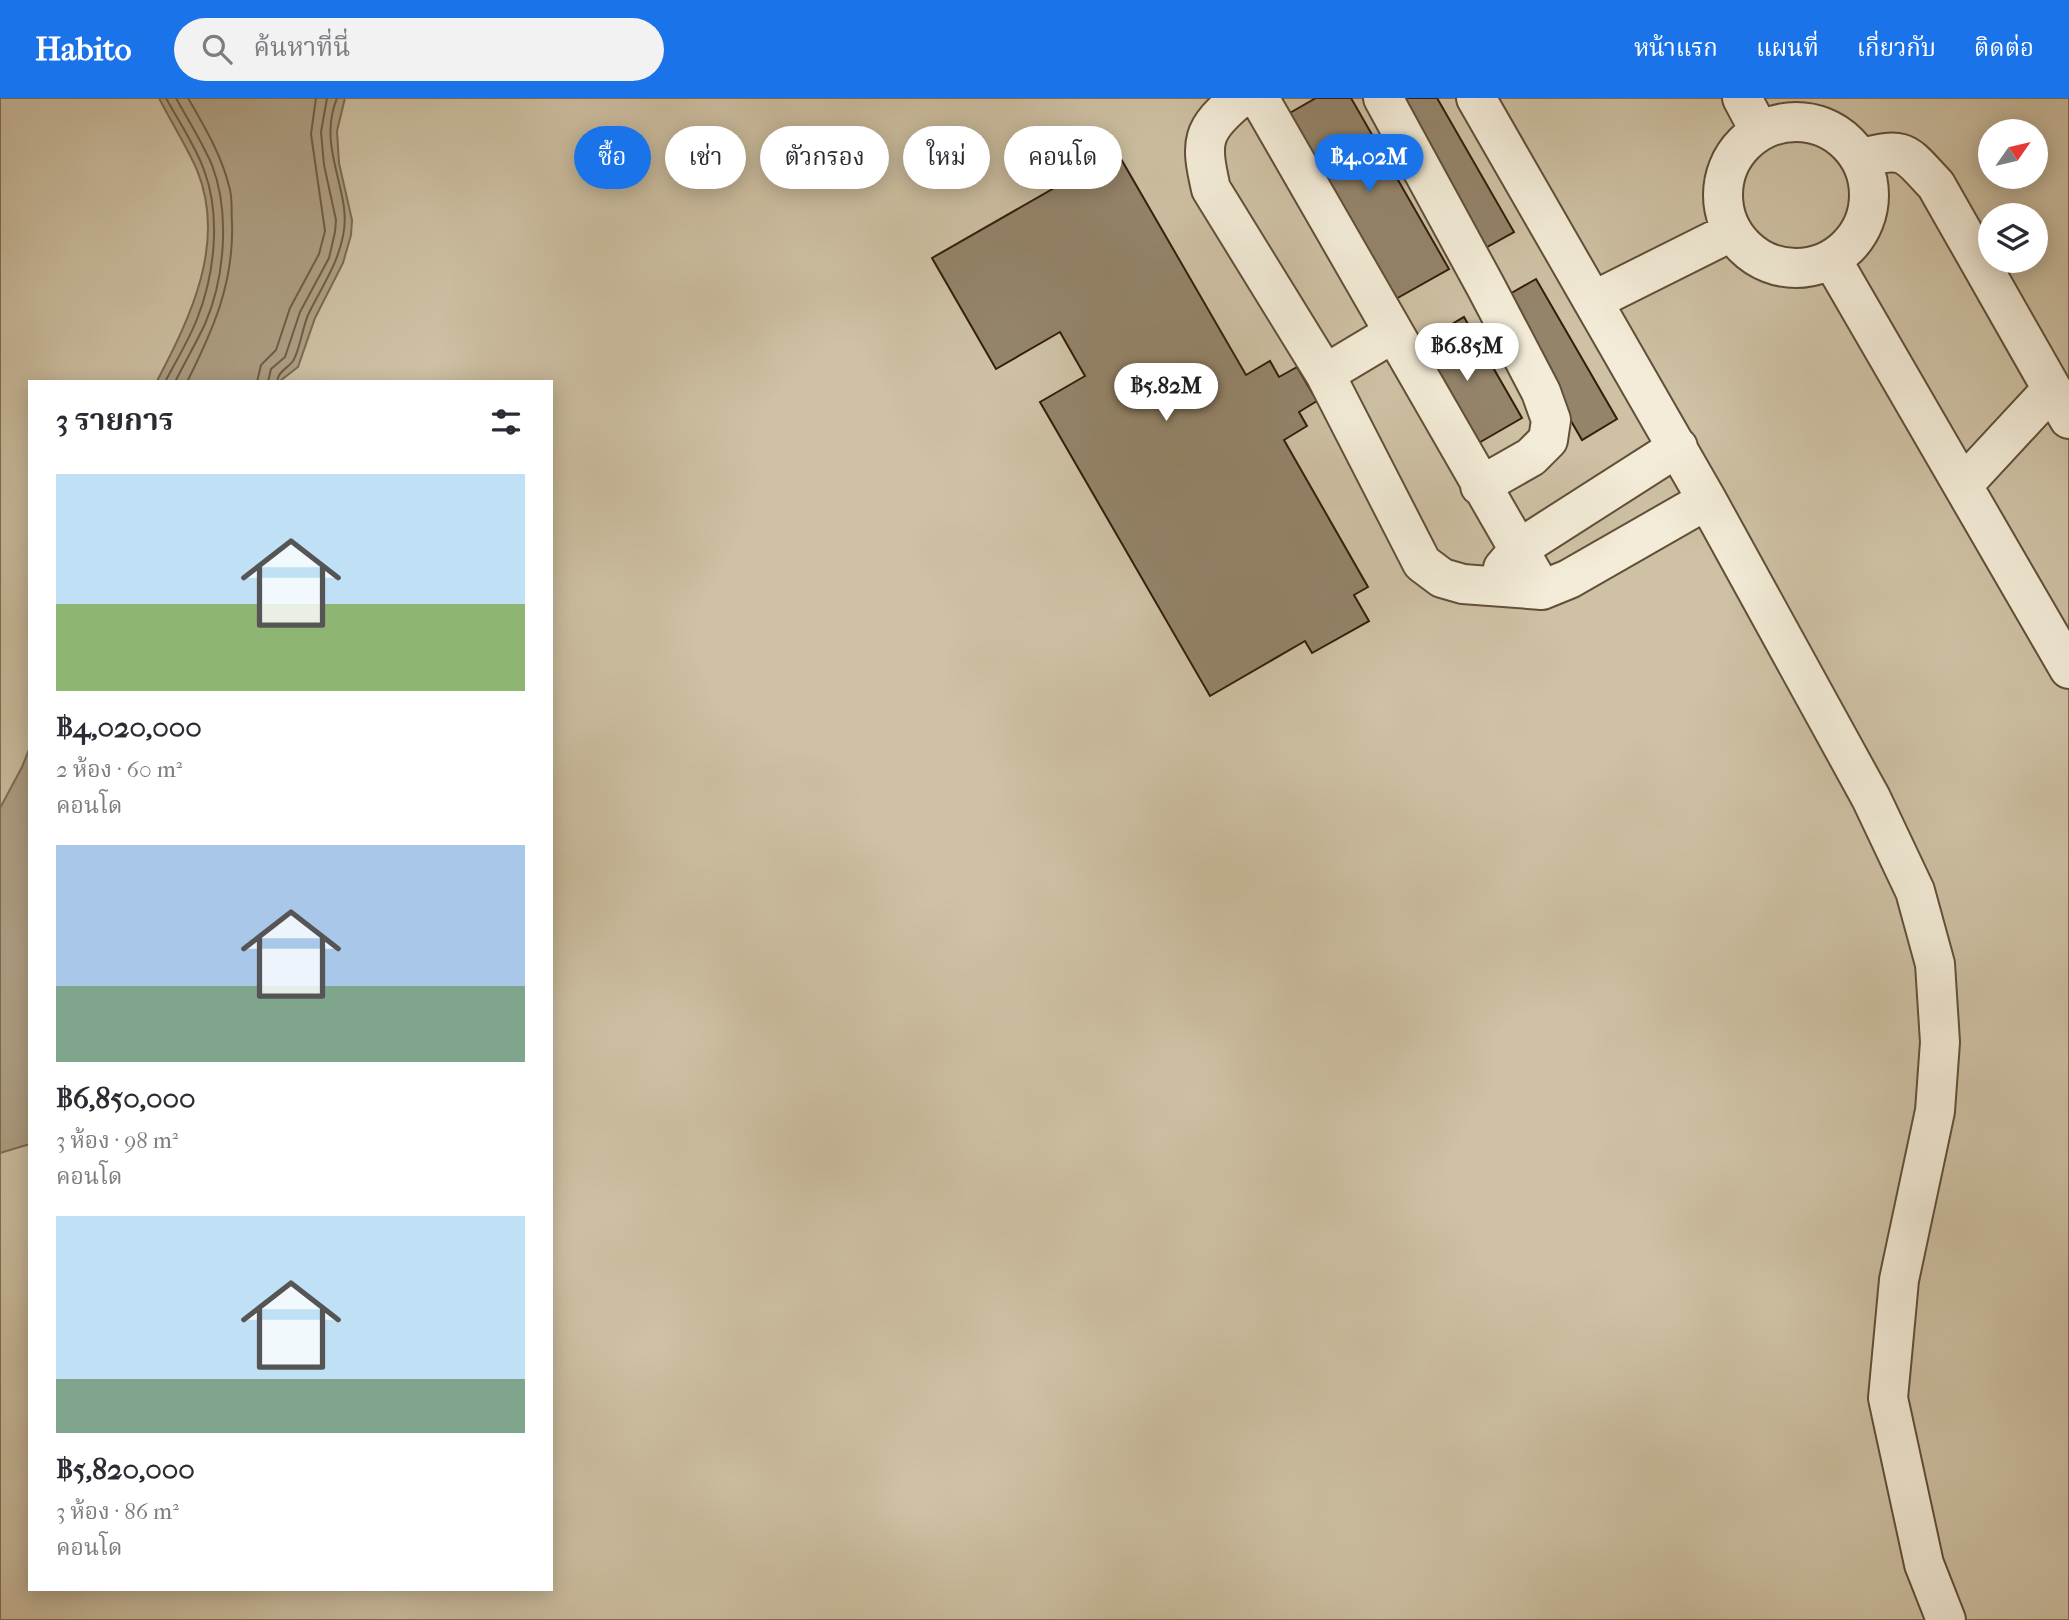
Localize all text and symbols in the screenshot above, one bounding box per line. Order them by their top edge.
search box [174,18,664,81]
text: Habito [35,30,132,69]
icon: search [198,30,236,68]
text: ค้นหาที่นี่ [254,32,350,63]
text: หน้าแรก [1634,34,1718,62]
text: แผนที่ [1756,34,1819,62]
text: เกี่ยวกับ [1857,34,1936,62]
text: ติดต่อ [1974,34,2034,62]
north arrow [1978,119,2048,189]
map controls [1978,119,2048,273]
chip: ซื้อ [574,126,651,189]
chip: เช่า [665,126,746,189]
chip: ตัวกรอง [760,126,889,189]
chip: ใหม่ [903,126,990,189]
chip: คอนโด [1004,126,1122,189]
pin: ฿4.02M [1312,134,1426,194]
text: ฿4.02M [1330,143,1408,170]
button: layers [1978,203,2048,273]
pin: ฿6.85M [1410,324,1524,383]
text: ฿6.85M [1431,332,1503,359]
pin: ฿5.82M [1109,364,1223,423]
text: ฿5.82M [1130,372,1202,399]
text: 3 รายการ [56,403,174,438]
icon: filters [487,403,525,441]
icon: home [228,520,354,646]
text: ฿4,020,000 [56,710,202,745]
text: 2 ห้อง · 60 m² [56,756,182,783]
text: คอนโด [56,792,123,819]
icon: home [228,891,354,1017]
text: ฿6,850,000 [56,1081,196,1116]
text: 3 ห้อง · 98 m² [56,1127,178,1154]
text: คอนโด [56,1163,123,1190]
icon: home [228,1262,354,1388]
text: ฿5,820,000 [56,1452,195,1487]
text: 3 ห้อง · 86 m² [56,1498,179,1525]
text: คอนโด [56,1534,123,1561]

